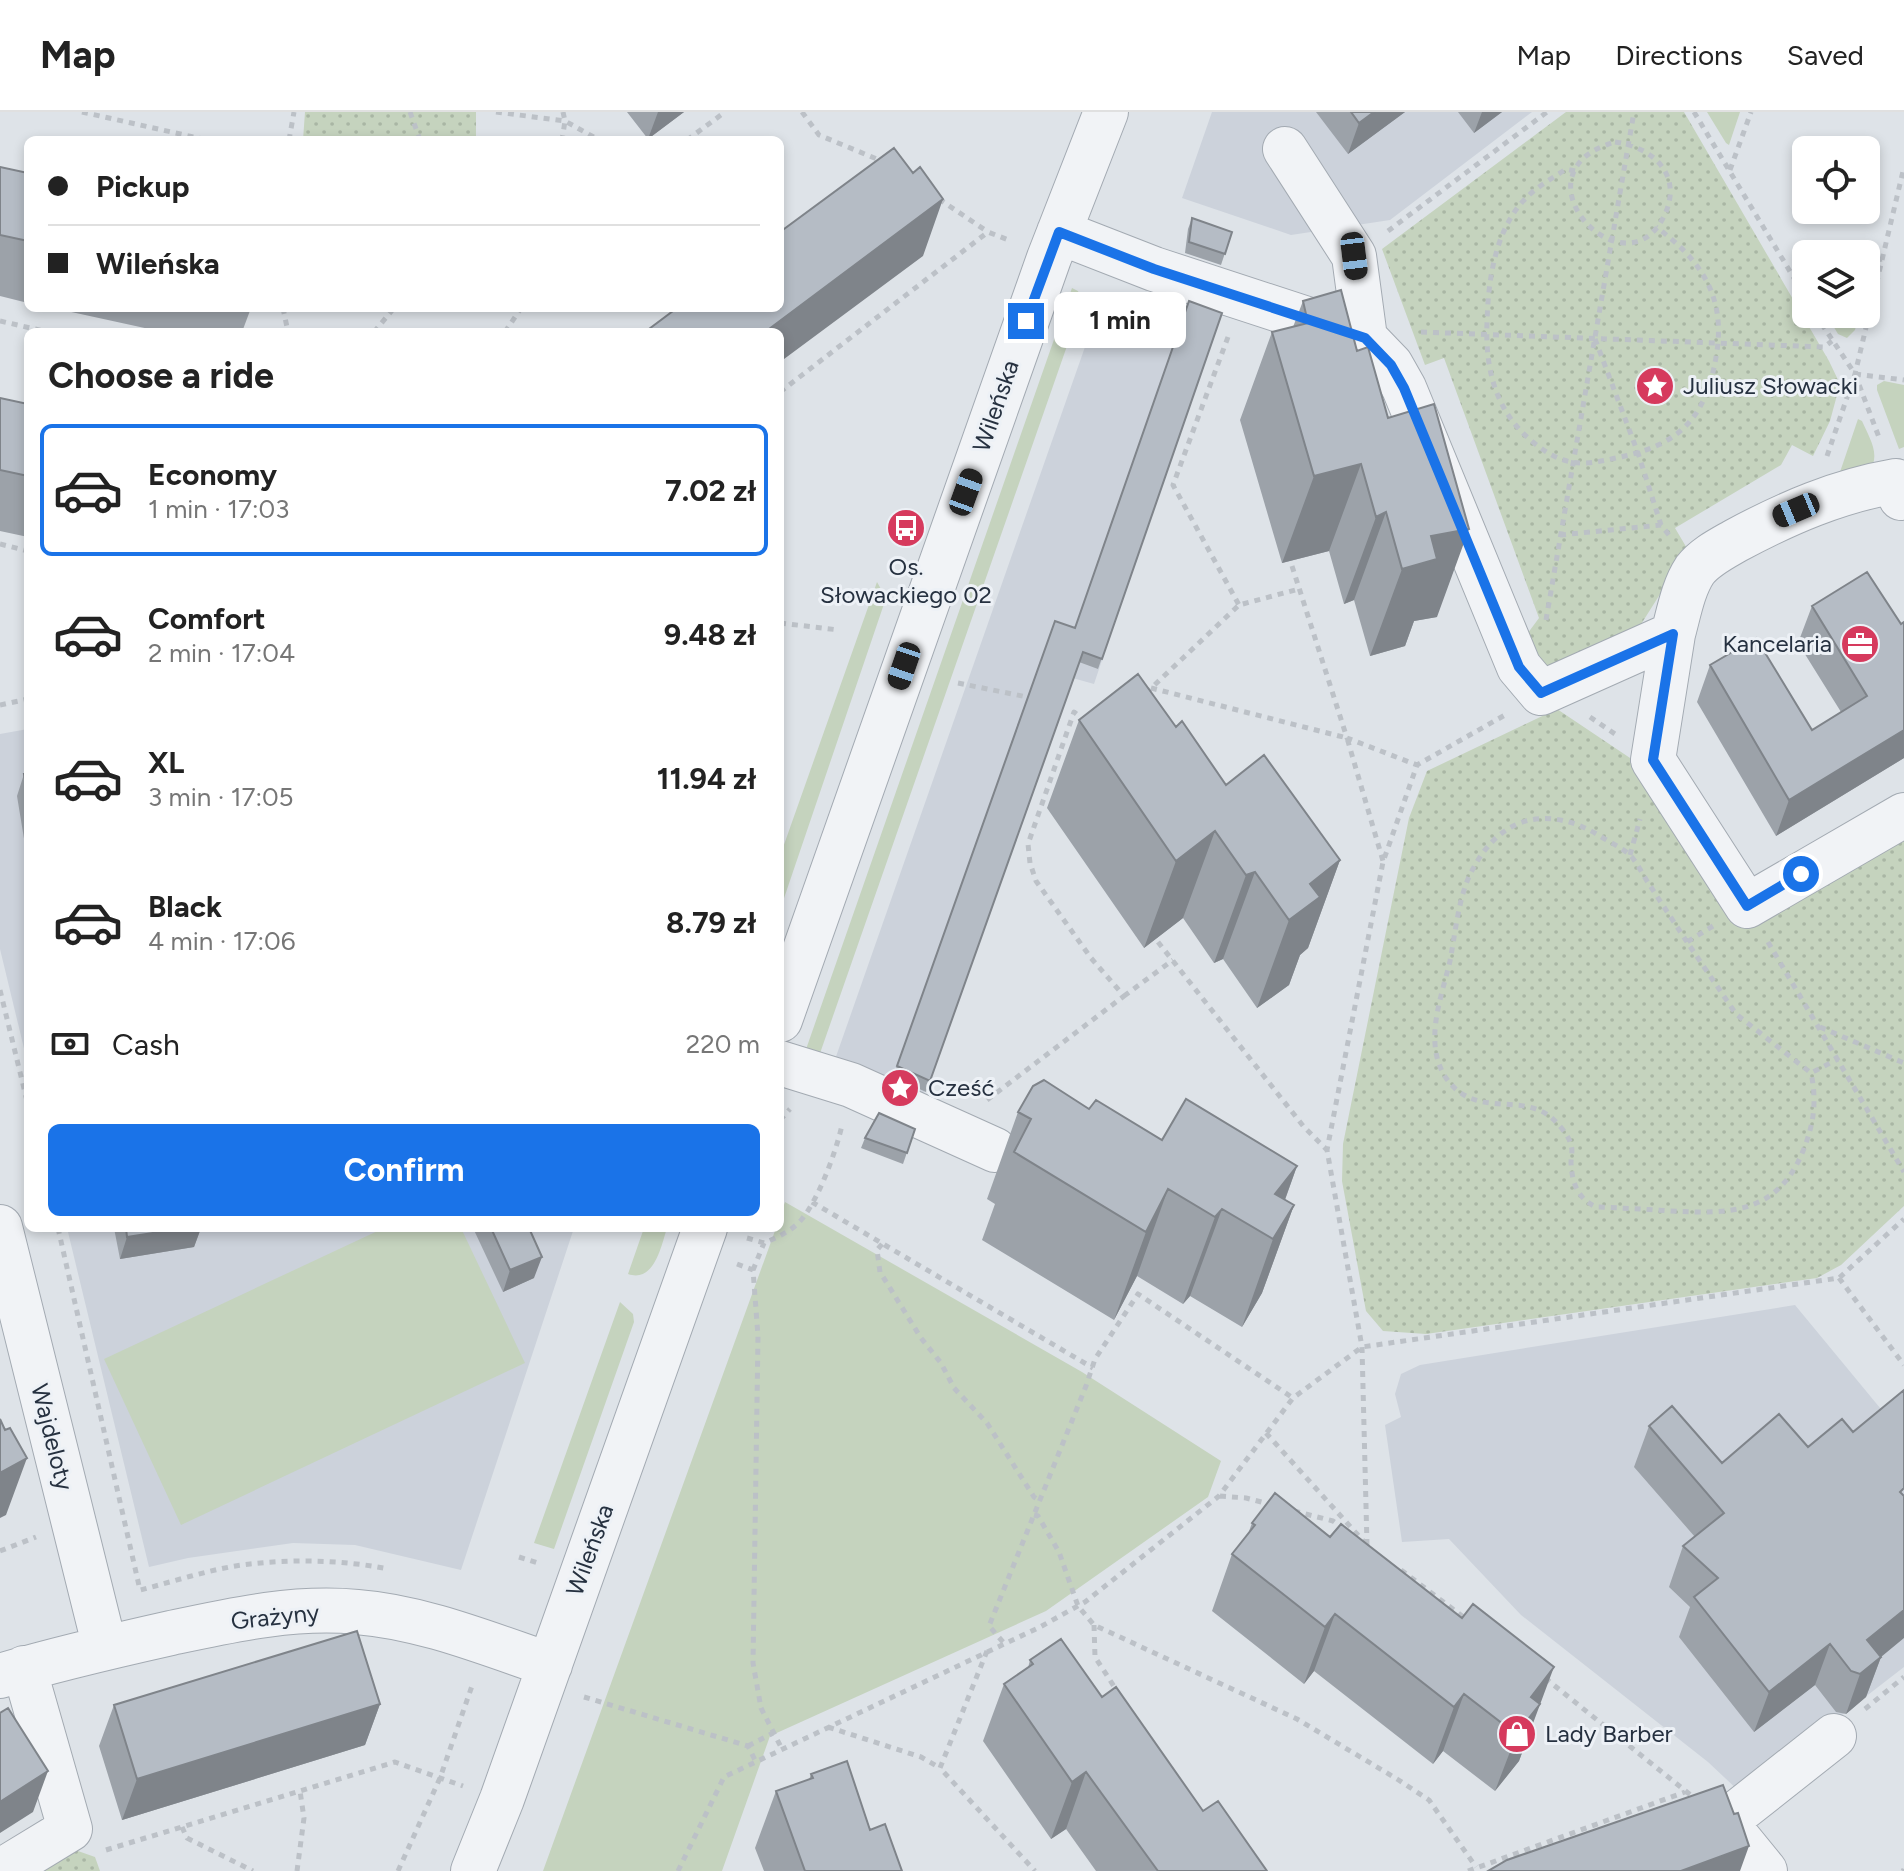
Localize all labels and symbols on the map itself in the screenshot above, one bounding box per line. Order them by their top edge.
car [1339,231,1369,281]
callout: 1 min [1054,293,1186,349]
route end [1008,303,1044,339]
street label: Wileńska [966,356,1025,456]
place icon: Juliusz Słowacki [1634,365,1676,407]
place label: Juliusz Słowacki [1683,371,1858,400]
car [947,465,985,519]
car [1769,490,1823,530]
bus stop icon: Os. Słowackiego 02 [885,507,927,549]
place label: Os. Słowackiego 02 [820,552,992,609]
office icon: Kancelaria [1839,623,1881,665]
place label: Kancelaria [1722,629,1832,658]
car [885,639,923,693]
route start [1783,856,1819,892]
place icon: Cześć [879,1067,921,1109]
place label: Cześć [928,1073,994,1102]
street label: Wajdeloty [25,1381,80,1494]
street label: Wileńska [560,1500,619,1600]
street label: Grażyny [229,1597,321,1636]
shop icon: Lady Barber [1496,1713,1538,1755]
place label: Lady Barber [1545,1719,1673,1748]

